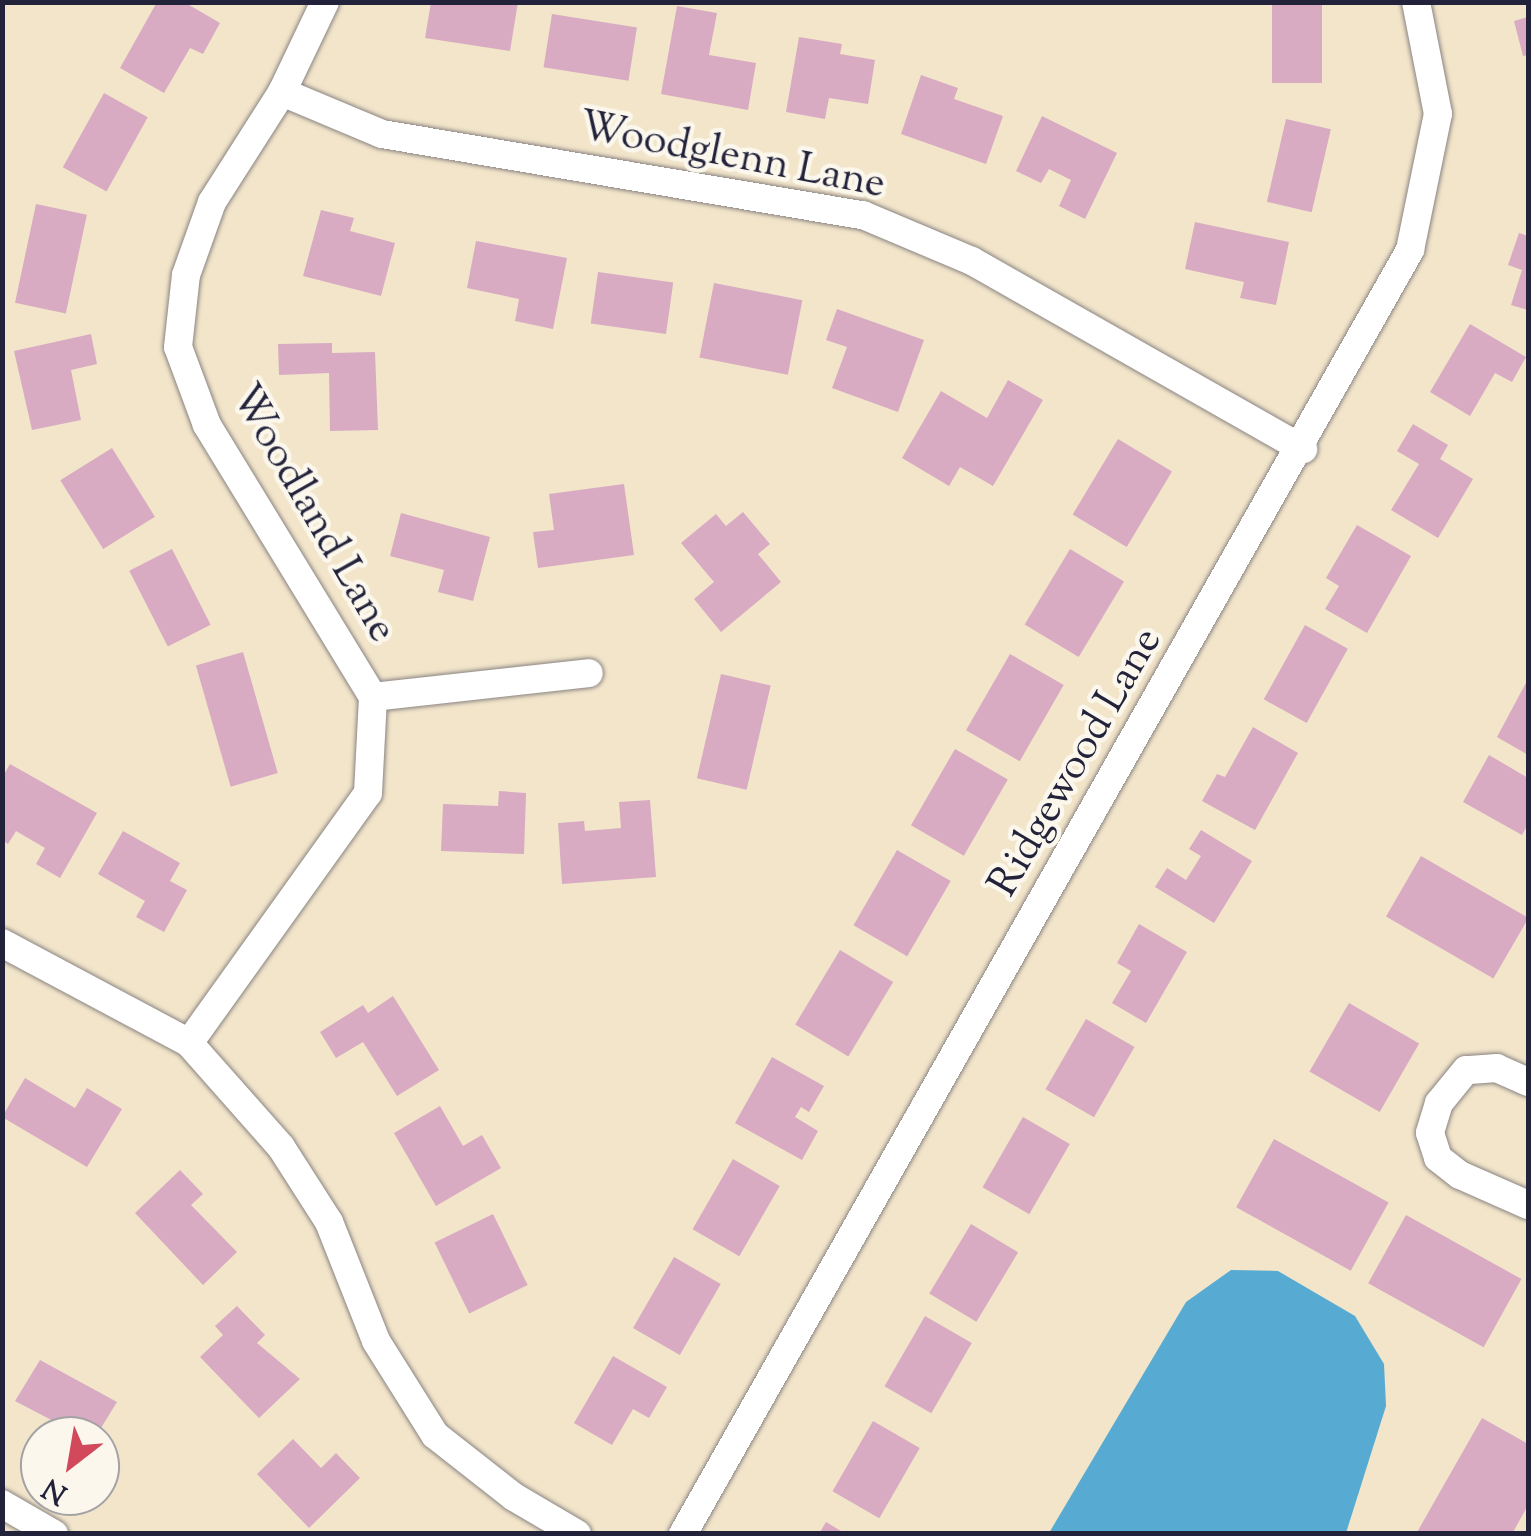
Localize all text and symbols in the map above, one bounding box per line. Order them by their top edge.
street label: Woodglenn Lane [575,103,889,211]
street label: Woodland Lane [218,376,406,652]
street label: Ridgewood Lane [980,620,1174,906]
north arrow [20,1416,120,1516]
text: N [36,1467,75,1513]

